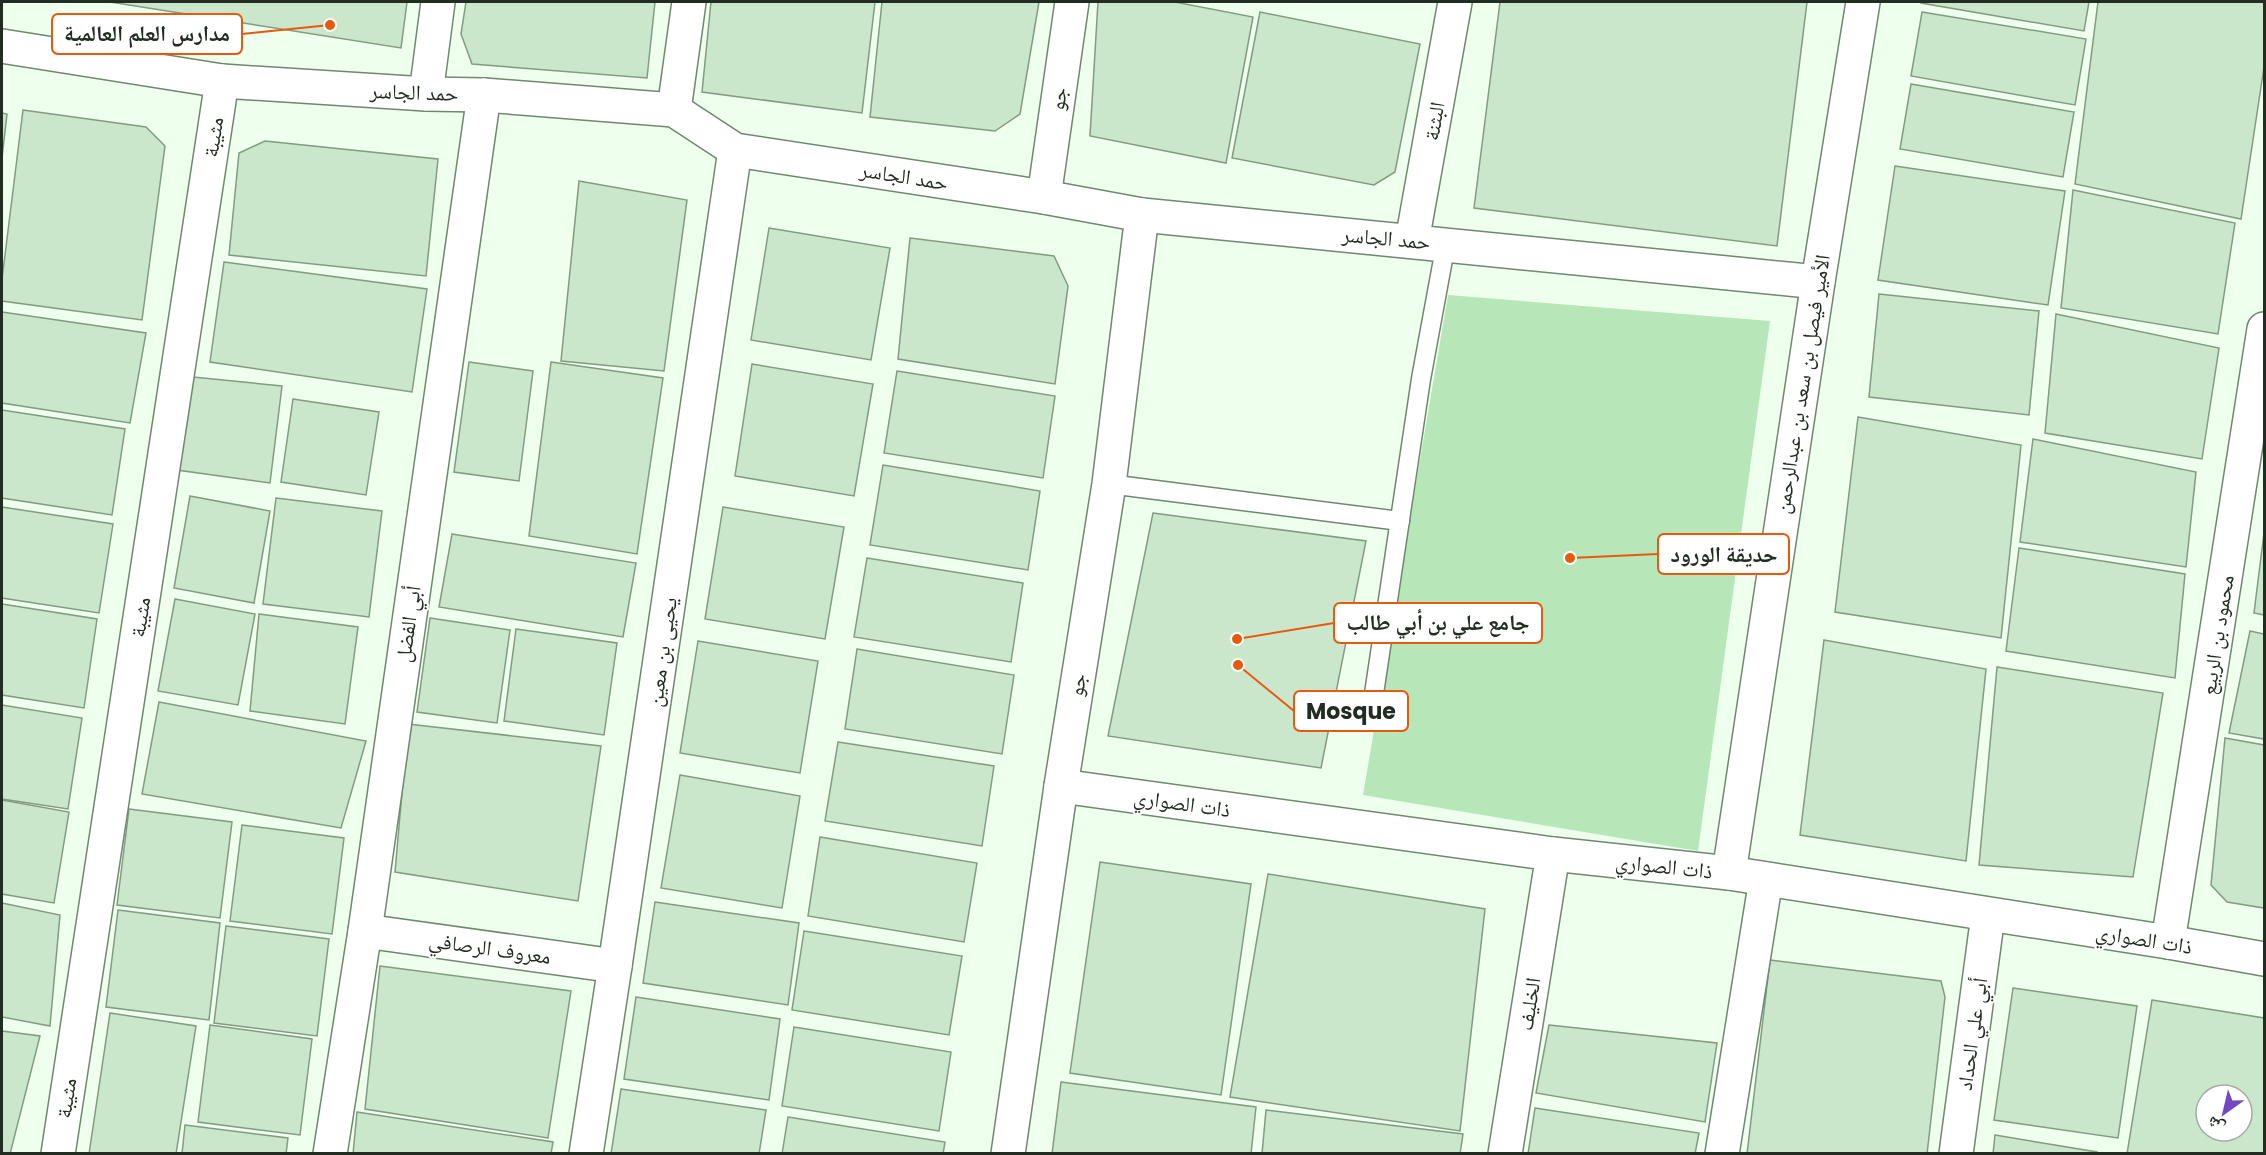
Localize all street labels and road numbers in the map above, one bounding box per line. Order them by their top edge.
street label: حمد الجاسر [368,76,459,108]
street label: جو [1042,86,1074,112]
street label: البثنة [1416,99,1452,143]
street label: مثيبة [196,115,230,159]
street label: حمد الجاسر [857,155,950,197]
street label: حمد الجاسر [1340,220,1431,256]
street label: الأمير فيصل بن سعد بن عبدالرحمن [1767,252,1837,516]
street label: محمود بن الربيع [2193,573,2241,697]
street label: أبي الفضل [388,584,430,665]
street label: مثيبة [123,595,157,639]
street label: يحيى بن معين [640,595,684,709]
street label: جو [1061,671,1093,699]
street label: ذات الصواري [1132,782,1232,826]
street label: ذات الصواري [1614,846,1714,888]
street label: ذات الصواري [2093,917,2194,963]
street label: معروف الرصافي [427,925,553,973]
street label: الخليف [1511,975,1547,1033]
street label: أبي علي الحداد [1950,976,1997,1093]
street label: مثيبة [49,1076,83,1120]

